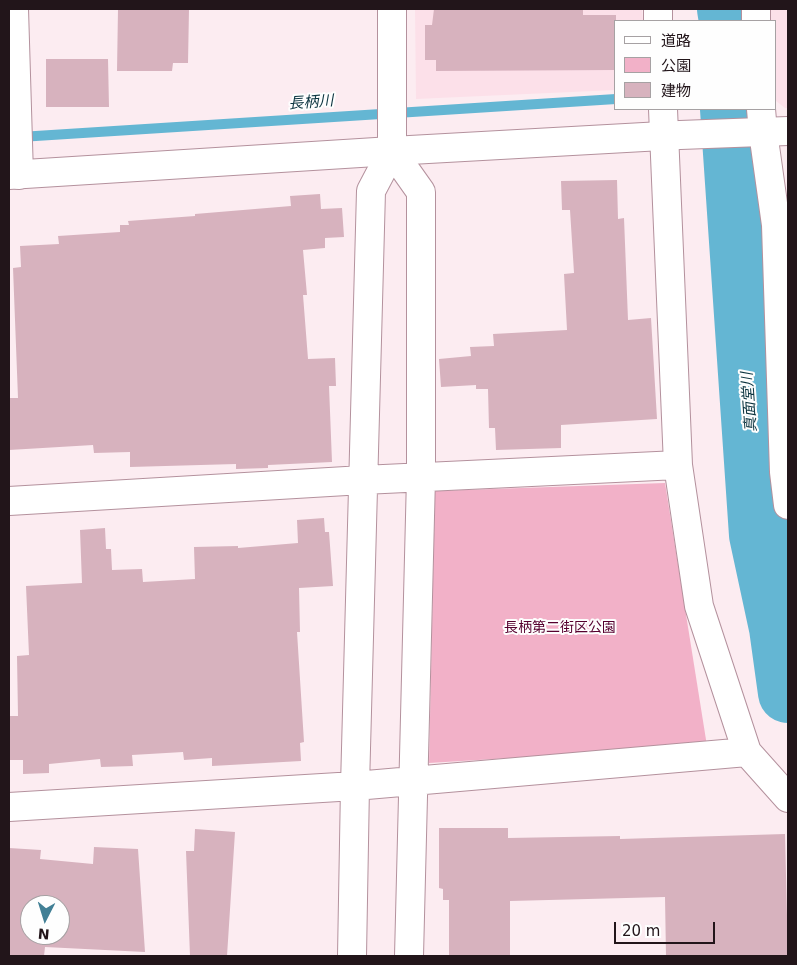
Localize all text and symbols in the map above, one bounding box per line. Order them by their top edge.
legend [614,20,777,110]
text: 道路 [661,32,691,50]
text: 公園 [661,57,691,75]
text: 建物 [661,82,691,100]
water label: 長柄川 [288,92,334,114]
water label: 真面堂川 [739,371,761,433]
park label: 長柄第二街区公園 [504,620,616,636]
north arrow [20,895,70,945]
scale bar [617,912,718,944]
text: 20 m [622,922,660,940]
text: N [37,925,50,942]

